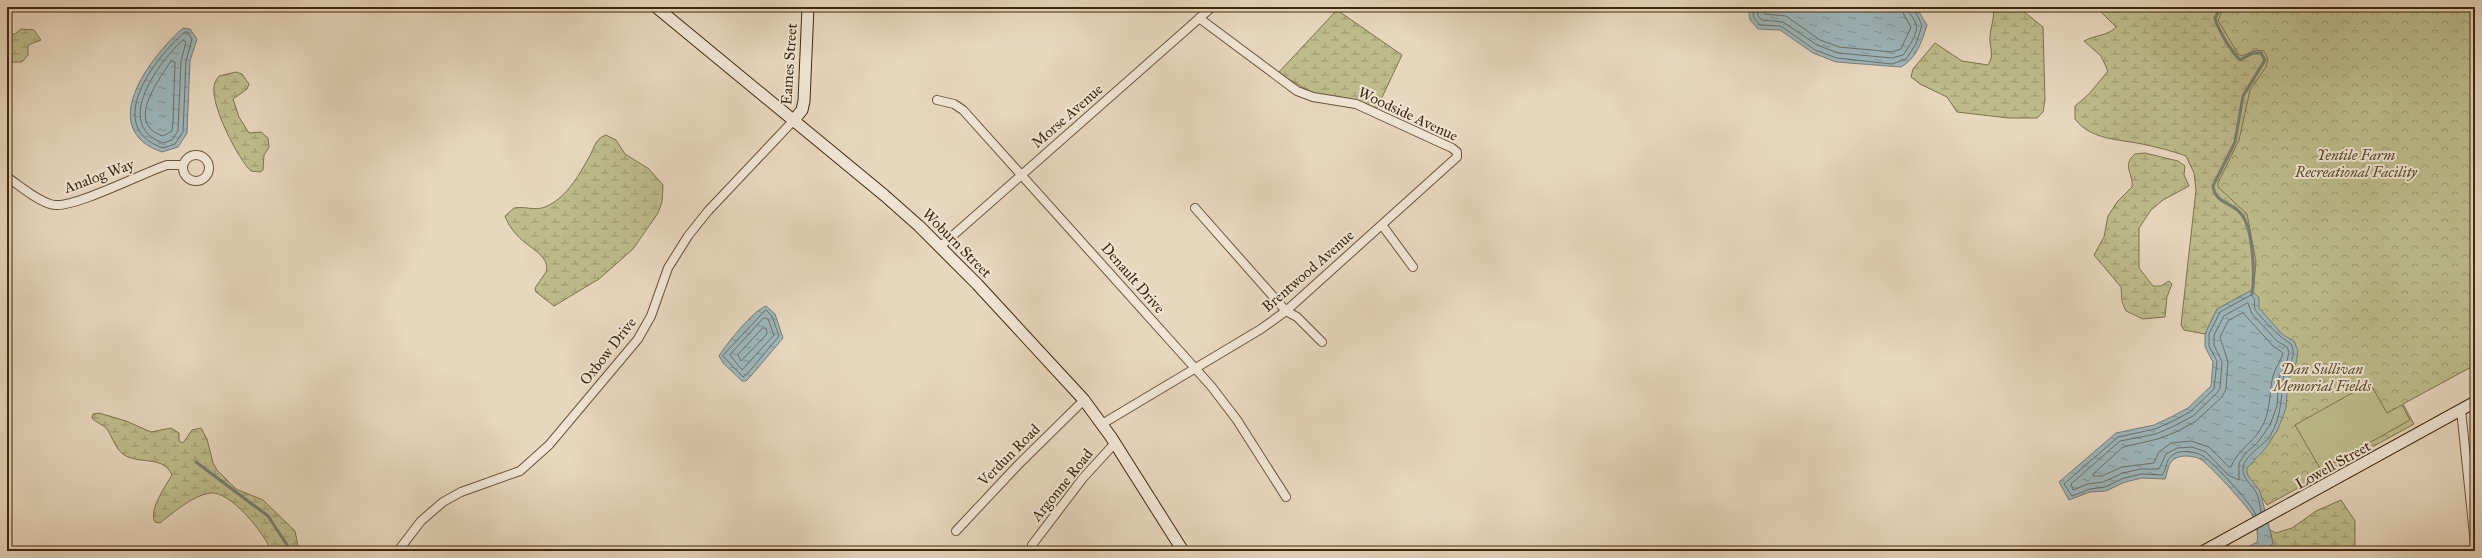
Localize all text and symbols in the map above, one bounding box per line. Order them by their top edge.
street label: Eames Street [777,22,801,105]
street label: Morse Avenue [1028,80,1106,152]
street label: Woodside Avenue [1355,83,1461,145]
park label: Yentile Farm Recreational Facility [2294,146,2418,181]
street label: Analog Way [61,155,137,197]
street label: Woburn Street [919,205,996,282]
street label: Brentwood Avenue [1258,226,1358,316]
street label: Denault Drive [1097,239,1169,317]
street label: Oxbow Drive [576,314,640,388]
park label: Dan Sullivan Memorial Fields [2271,360,2372,395]
street label: Verdun Road [974,420,1044,490]
street label: Lowell Street [2292,437,2374,493]
street label: Argonne Road [1027,445,1097,526]

